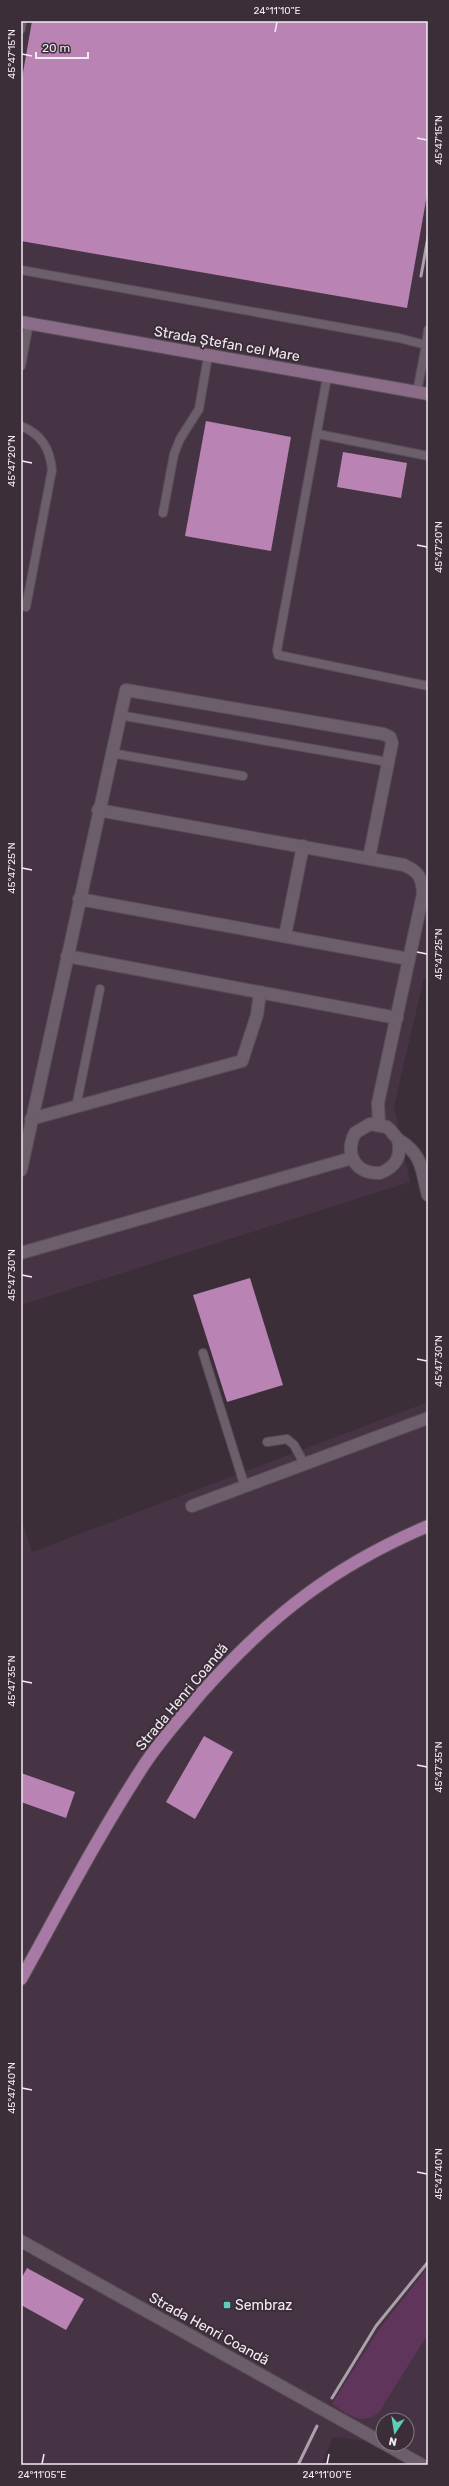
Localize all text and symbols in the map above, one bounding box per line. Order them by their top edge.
text: 24°11'10"E [253,5,301,17]
text: 45°47'15"N [6,29,18,79]
scale bar [36,34,88,60]
text: 20 m [42,41,70,55]
text: 45°47'15"N [433,115,445,165]
street label: Strada Ștefan cel Mare [153,323,301,365]
text: 45°47'20"N [6,435,18,487]
text: 45°47'20"N [433,521,445,573]
text: 45°47'25"N [6,842,18,894]
text: 45°47'25"N [433,928,445,980]
text: 45°47'30"N [6,1249,18,1301]
text: 45°47'30"N [433,1335,445,1387]
street label: Strada Henri Coandă [132,1640,232,1754]
text: 45°47'35"N [6,1655,18,1707]
text: 45°47'35"N [433,1741,445,1793]
text: 45°47'40"N [6,2062,18,2114]
text: 45°47'40"N [433,2148,445,2200]
street label: Strada Henri Coandă [146,2289,272,2369]
place label: Sembraz [235,2297,292,2314]
marker: Sembraz [222,2300,232,2310]
north arrow [375,2412,415,2452]
text: N [388,2434,398,2448]
text: 24°11'05"E [18,2469,66,2481]
text: 24°11'00"E [302,2469,352,2481]

